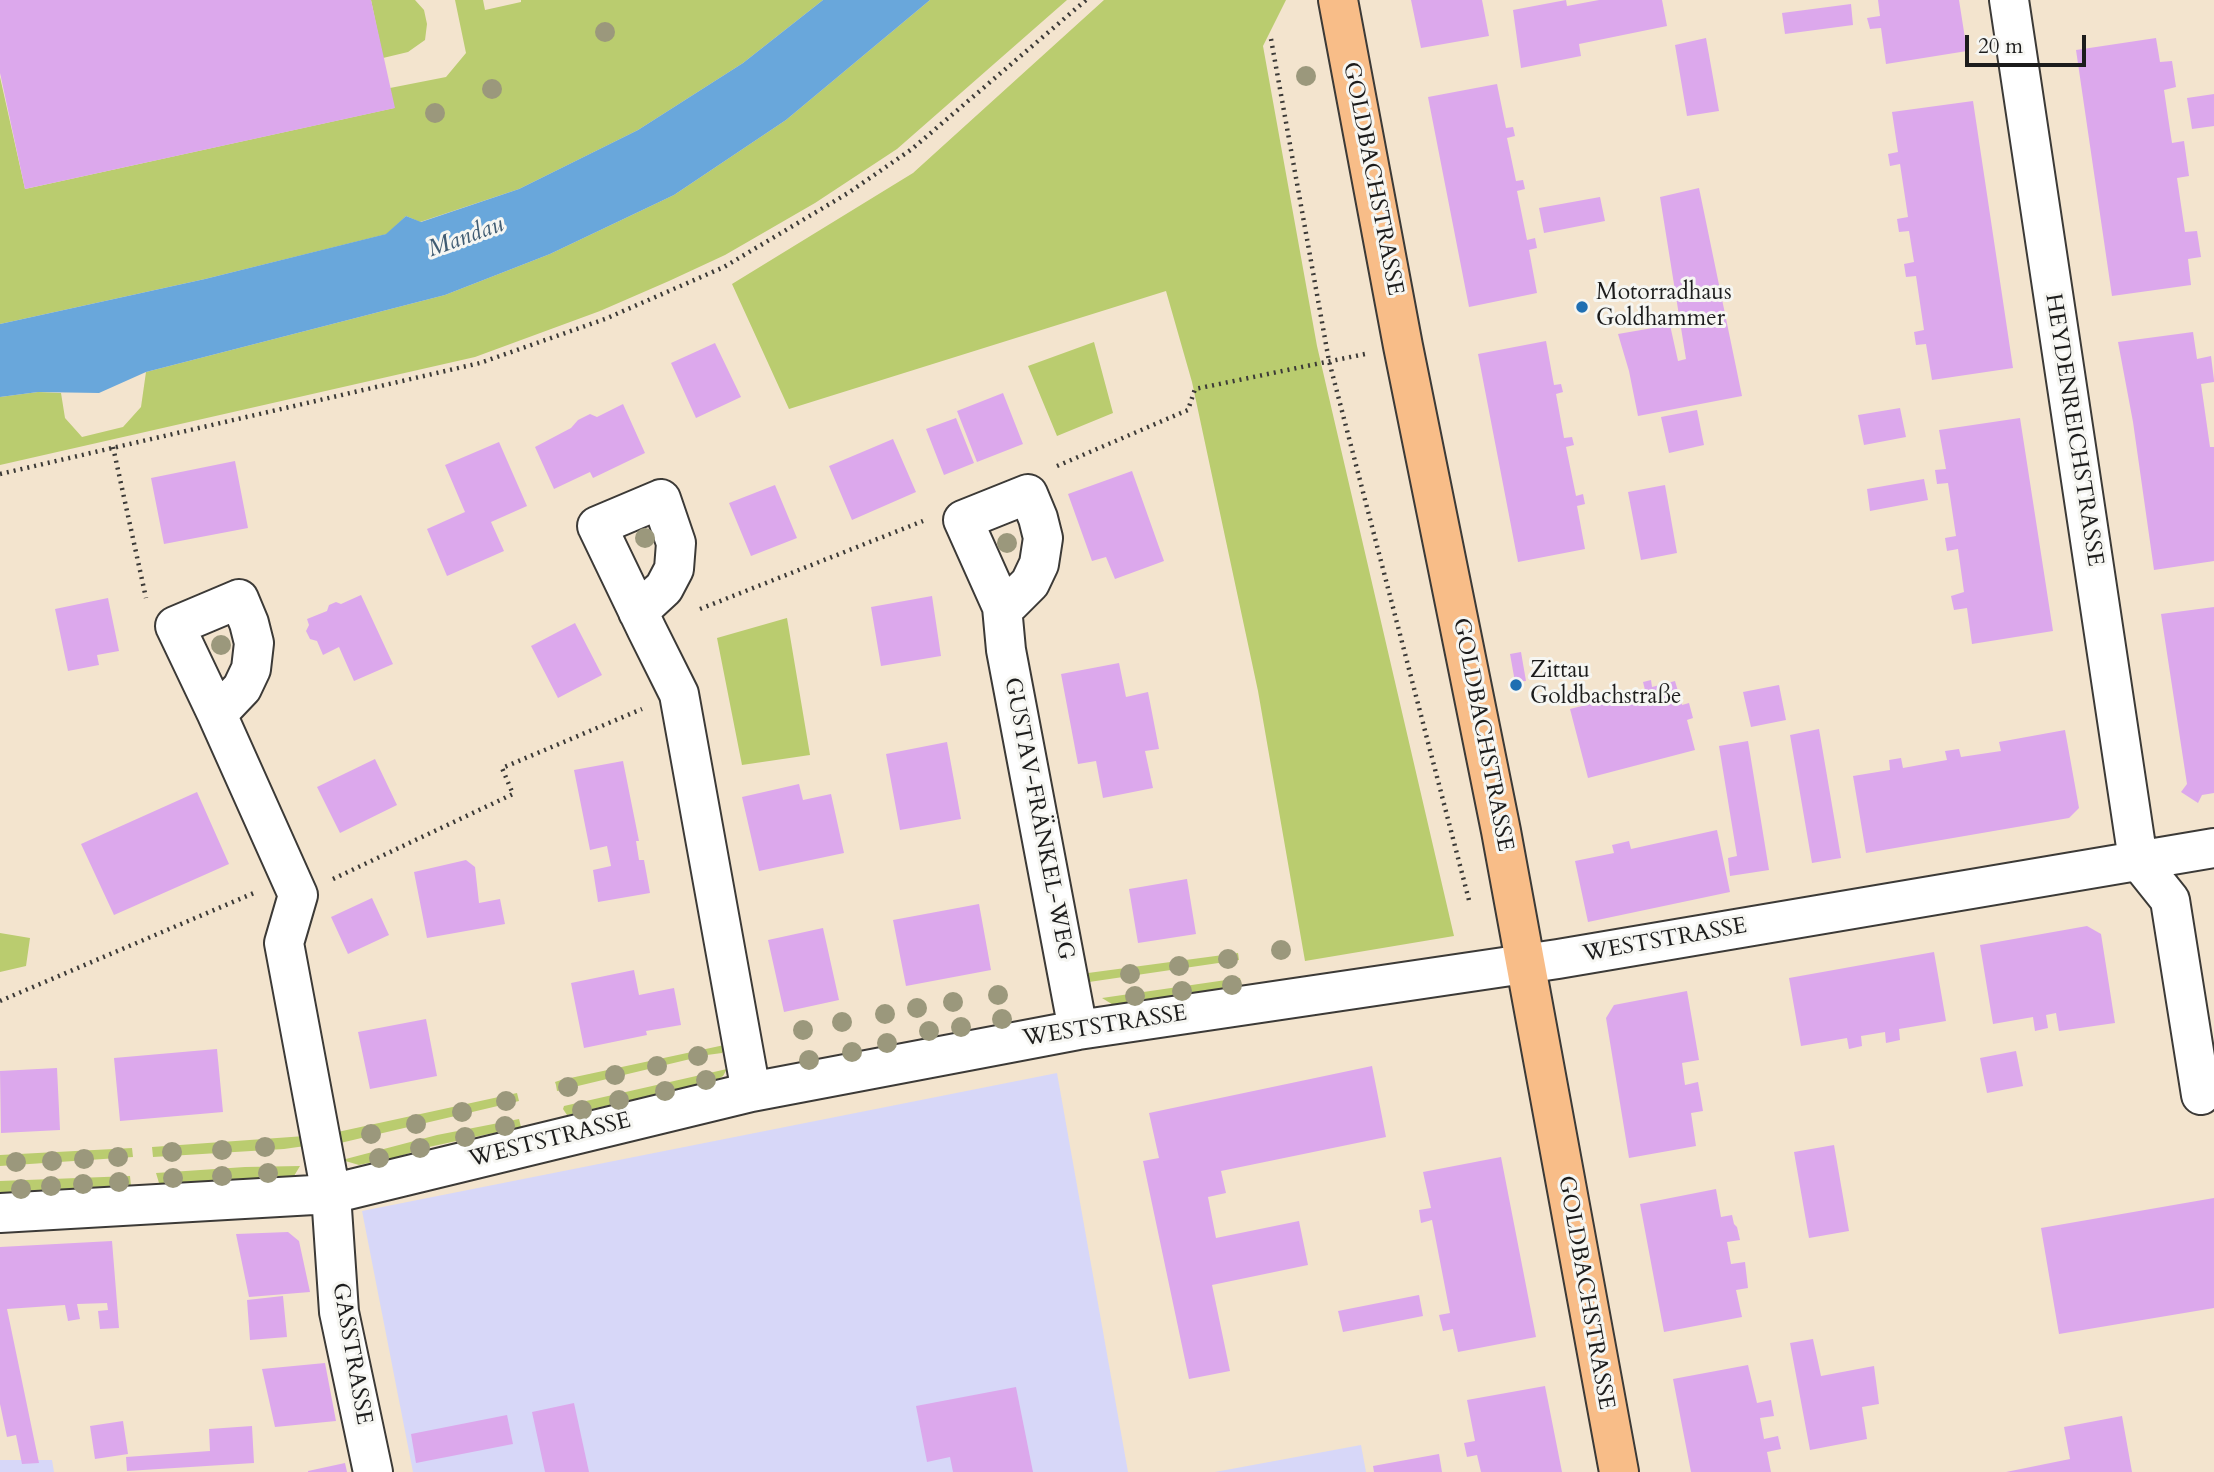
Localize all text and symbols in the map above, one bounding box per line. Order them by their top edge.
scale bar [1969,21,2090,65]
text: 20 m [1978,32,2023,61]
street label: GOLDBACHSTRASSE [1336,60,1408,298]
water label: Mandau [424,211,508,265]
place label: Motorradhaus Goldhammer [1596,280,1732,334]
street label: HEYDENREICHSTRASSE [2038,292,2108,568]
marker: Motorradhaus Goldhammer [1574,299,1590,315]
street label: GOLDBACHSTRASSE [1446,616,1518,854]
place label: Zittau Goldbachstraße [1530,658,1682,712]
street label: GUSTAV-FRÄNKEL-WEG [997,675,1079,963]
marker: Zittau Goldbachstraße [1508,677,1524,693]
street label: WESTSTRASSE [1581,913,1749,969]
street label: WESTSTRASSE [1021,1000,1189,1054]
street label: WESTSTRASSE [466,1108,634,1174]
street label: GOLDBACHSTRASSE [1551,1174,1619,1412]
street label: GASSTRASSE [325,1281,377,1427]

